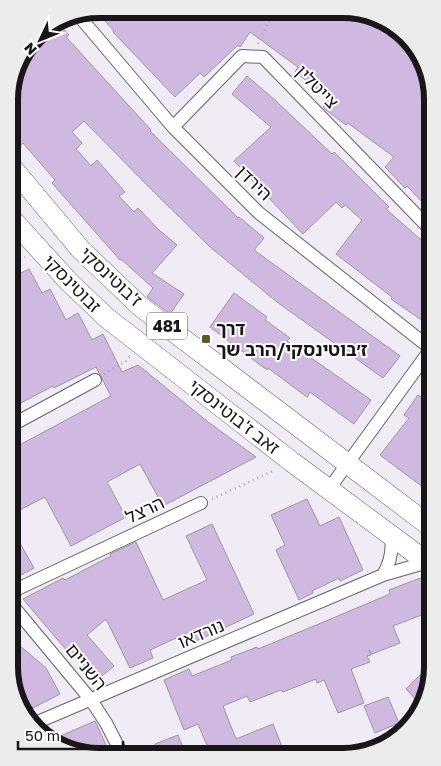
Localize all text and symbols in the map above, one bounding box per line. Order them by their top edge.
north arrow [15,15,65,65]
text: N [20,40,40,59]
street label: צייטלין [292,60,344,113]
street label: הירדן [232,160,277,205]
street label: ז'בוטינסקי [76,242,147,311]
street label: זבוטינסקי [39,250,106,317]
road number: 481 [147,312,187,340]
place label: דרך ז׳בוטינסקי/הרב שך [216,317,368,360]
marker: דרך ז׳בוטינסקי/הרב שך [200,333,212,345]
street label: זאב ז'בוטינסקי [185,374,284,459]
street label: הרצל [122,491,167,528]
street label: נורדאו [174,614,227,653]
street label: השניים [61,639,112,694]
scale bar [18,718,122,750]
text: 50 m [25,726,60,744]

